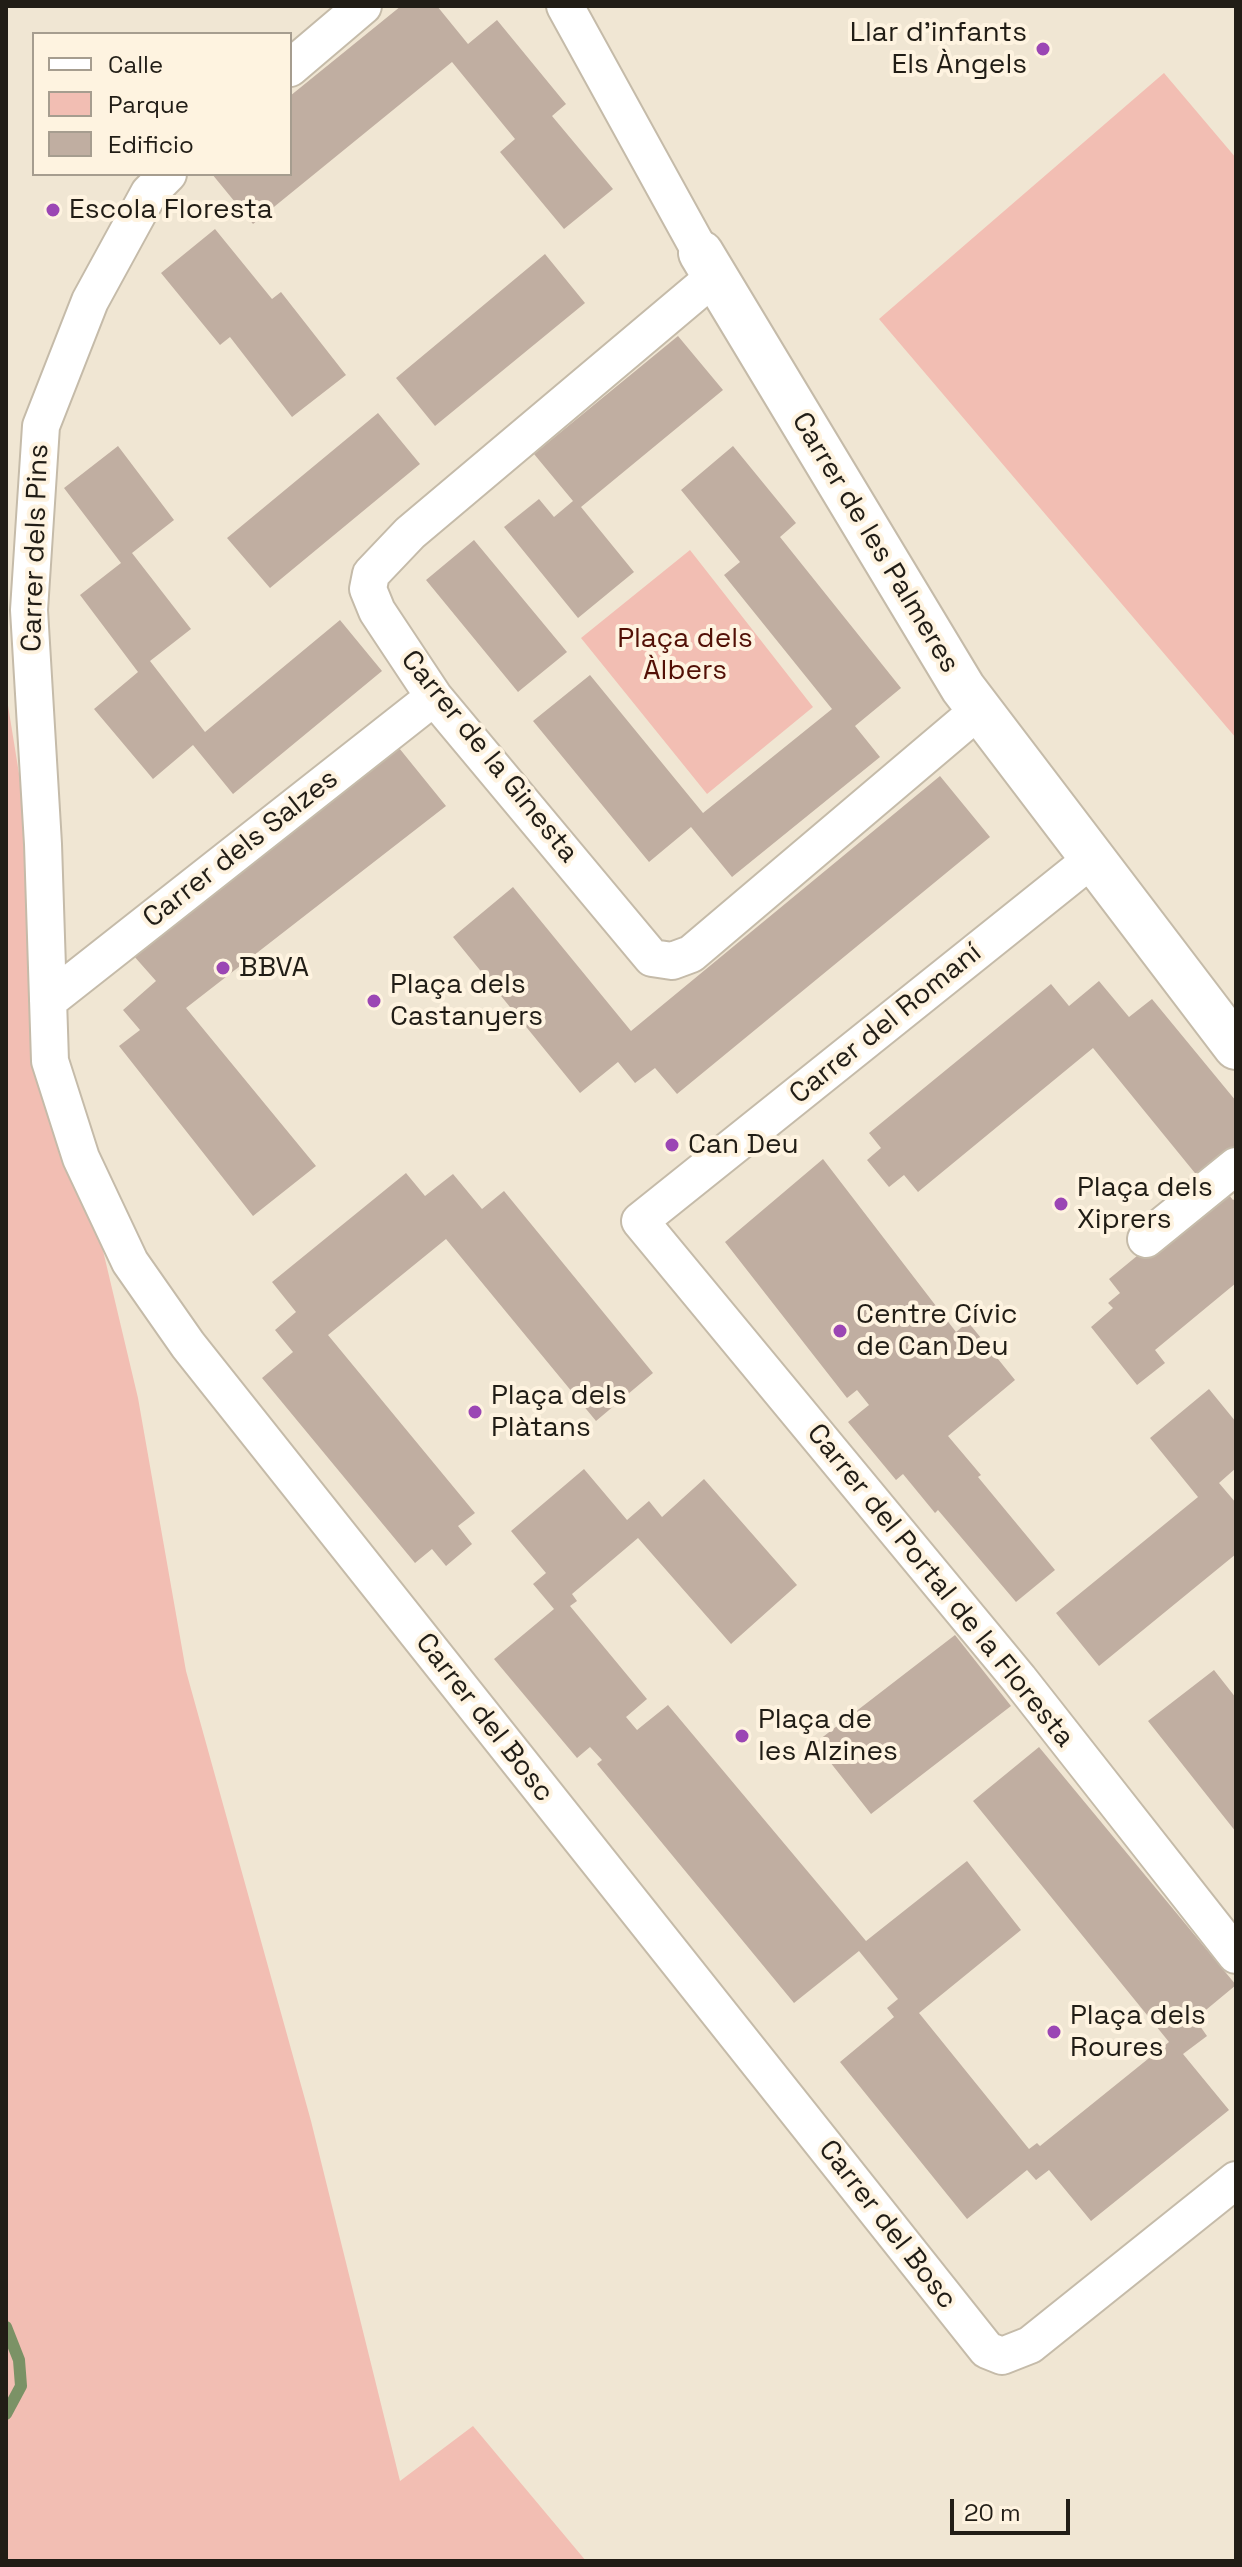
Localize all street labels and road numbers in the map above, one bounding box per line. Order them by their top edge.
street label: Carrer de les Palmeres [784,407,966,679]
street label: Carrer dels Pins [16,443,56,653]
street label: Carrer de la Ginesta [393,644,585,870]
street label: Carrer dels Salzes [137,763,345,935]
street label: Carrer del Romaní [783,936,989,1112]
street label: Carrer del Portal de la Floresta [799,1418,1081,1754]
street label: Carrer del Bosc [408,1627,560,1809]
street label: Carrer del Bosc [811,2134,963,2316]

